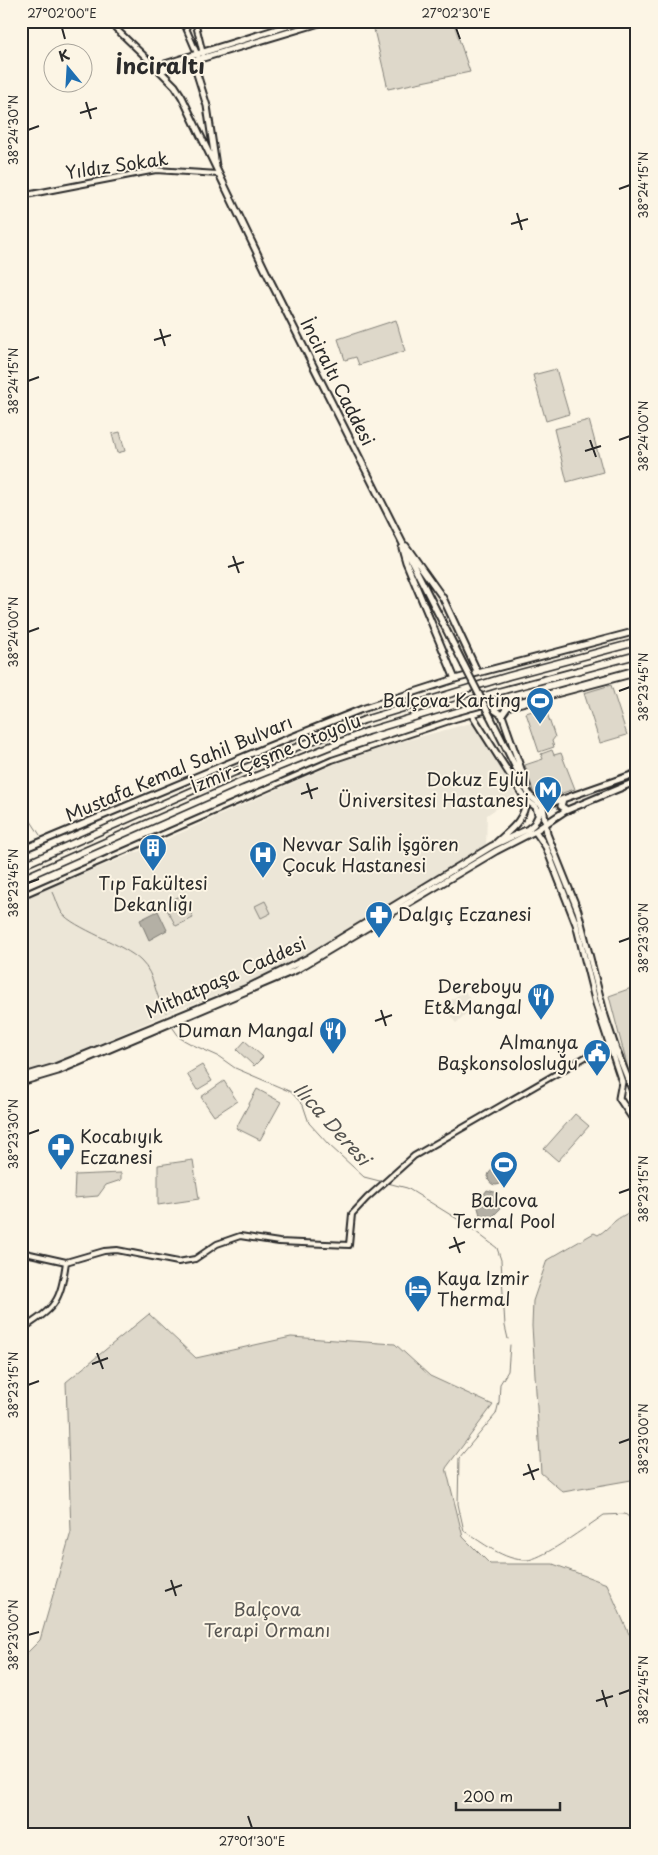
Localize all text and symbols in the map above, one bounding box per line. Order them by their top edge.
text: 27°02'00"E [27,4,97,22]
text: 27°02'30"E [422,4,490,22]
north arrow [42,42,92,92]
text: K [56,44,72,67]
district label: İnciraltı [115,48,205,81]
text: 38°24'30"N [4,95,22,165]
street label: Yıldız Sokak [64,144,170,185]
text: 38°24'15"N [634,152,652,218]
street label: İnciraltı Caddesi [294,313,382,450]
text: 38°24'15"N [4,348,22,414]
text: 38°24'00"N [634,401,652,471]
text: 38°24'00"N [4,597,22,667]
text: 38°23'45"N [634,653,652,721]
place label: Balçova Karting [382,686,521,713]
sports icon: Balçova Karting [525,686,555,725]
street label: İzmir-Çeşme Otoyolu [186,706,365,799]
street label: Mustafa Kemal Sahil Bulvarı [61,707,296,828]
place label: Dokuz Eylül Üniversitesi Hastanesi [338,765,529,813]
metro station icon: Dokuz Eylül Üniversitesi Hastanesi [533,775,563,814]
place label: Nevvar Salih İşgören Çocuk Hastanesi [282,830,459,878]
building icon: Tıp Fakültesi Dekanlığı [138,833,168,872]
hospital icon: Nevvar Salih İşgören Çocuk Hastanesi [248,840,278,879]
text: 38°23'45"N [4,849,22,917]
place label: Tıp Fakültesi Dekanlığı [98,869,208,917]
pharmacy icon: Dalgıç Eczanesi [364,900,394,939]
place label: Dalgıç Eczanesi [398,900,532,927]
text: 38°23'30"N [634,903,652,973]
street label: Mithatpaşa Caddesi [141,929,310,1024]
place label: Dereboyu Et&Mangal [423,972,522,1020]
restaurant icon: Dereboyu Et&Mangal [526,982,556,1021]
place label: Duman Mangal [177,1016,314,1043]
restaurant icon: Duman Mangal [318,1016,348,1055]
place label: Almanya Başkonsolosluğu [437,1028,579,1076]
public building icon: Almanya Başkonsolosluğu [582,1038,612,1077]
water label: Ilıca Deresi [288,1076,379,1173]
text: 38°23'30"N [4,1099,22,1169]
place label: Kocabıyık Eczanesi [80,1122,163,1170]
pharmacy icon: Kocabıyık Eczanesi [46,1132,76,1171]
sports icon: Balcova Termal Pool [489,1150,519,1189]
text: 38°23'15"N [634,1156,652,1222]
place label: Balcova Termal Pool [453,1186,555,1234]
place label: Kaya Izmir Thermal [437,1264,530,1312]
hotel icon: Kaya Izmir Thermal [403,1274,433,1313]
text: 38°23'15"N [4,1352,22,1418]
text: 38°23'00"N [634,1403,652,1475]
park label: Balçova Terapi Ormanı [204,1595,330,1643]
text: 38°23'00"N [4,1599,22,1671]
text: 38°22'45"N [634,1656,652,1724]
scale bar [456,1780,559,1812]
text: 200 m [463,1784,513,1807]
text: 27°01'30"E [219,1832,285,1850]

